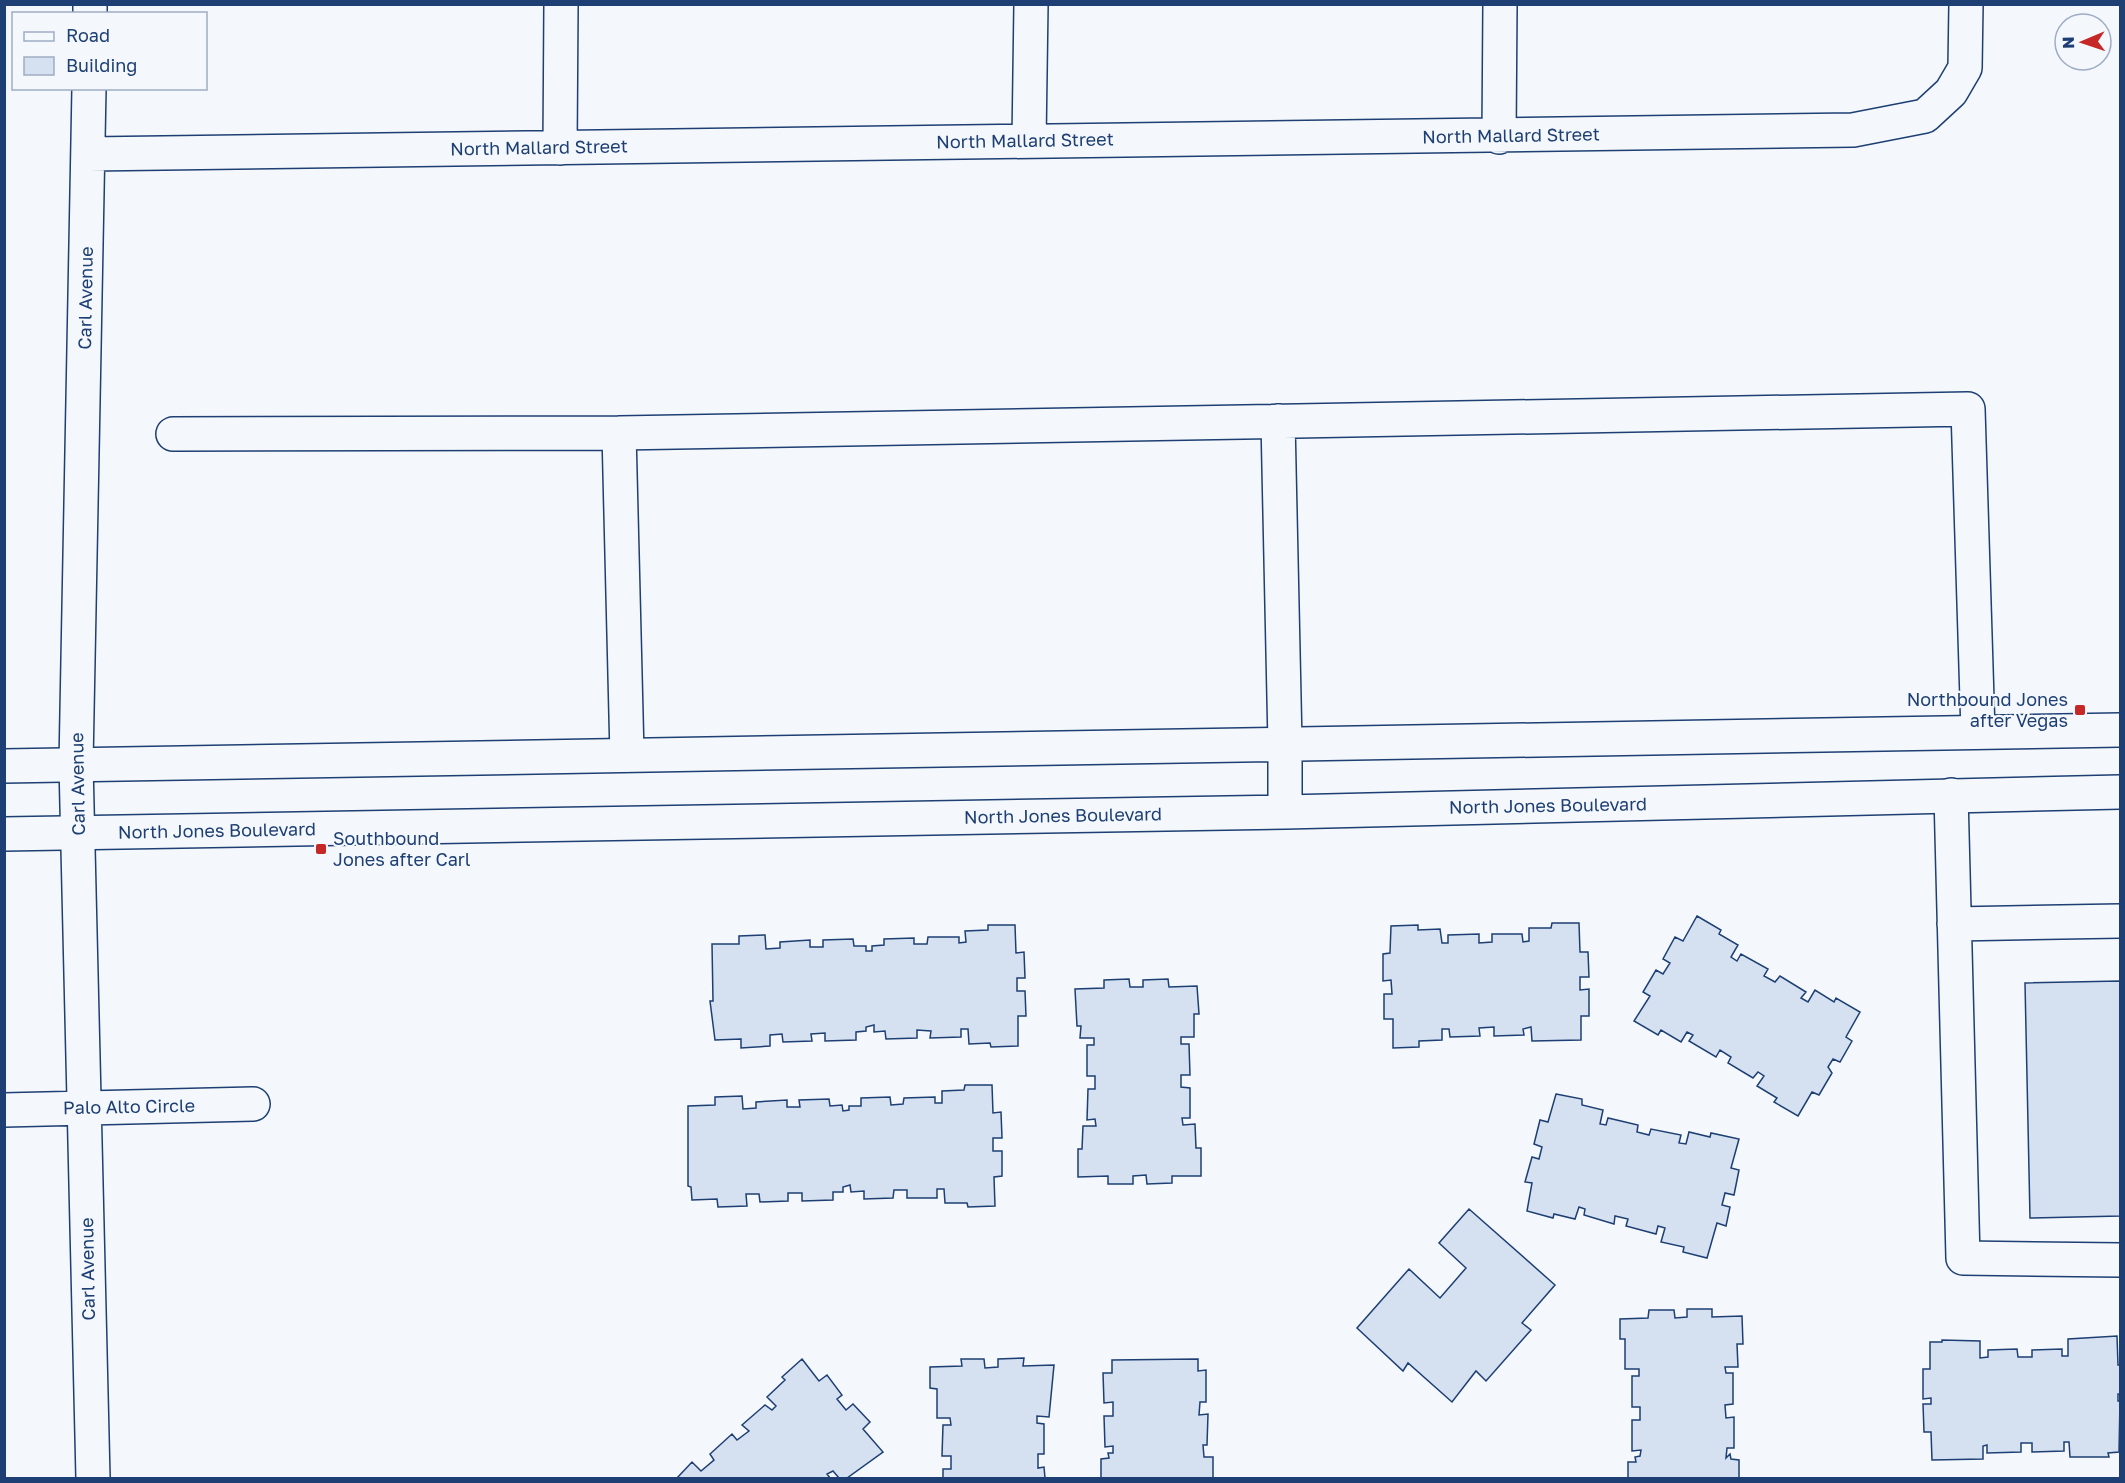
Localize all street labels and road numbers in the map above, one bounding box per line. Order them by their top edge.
street label: North Mallard Street [1422,122,1600,148]
street label: North Mallard Street [936,127,1114,153]
street label: North Mallard Street [450,134,628,160]
street label: Carl Avenue [73,246,97,350]
street label: Carl Avenue [65,732,89,836]
street label: North Jones Boulevard [1449,792,1647,818]
street label: North Jones Boulevard [964,802,1162,828]
street label: North Jones Boulevard [118,817,316,843]
street label: Palo Alto Circle [63,1094,195,1118]
street label: Carl Avenue [75,1217,99,1321]

